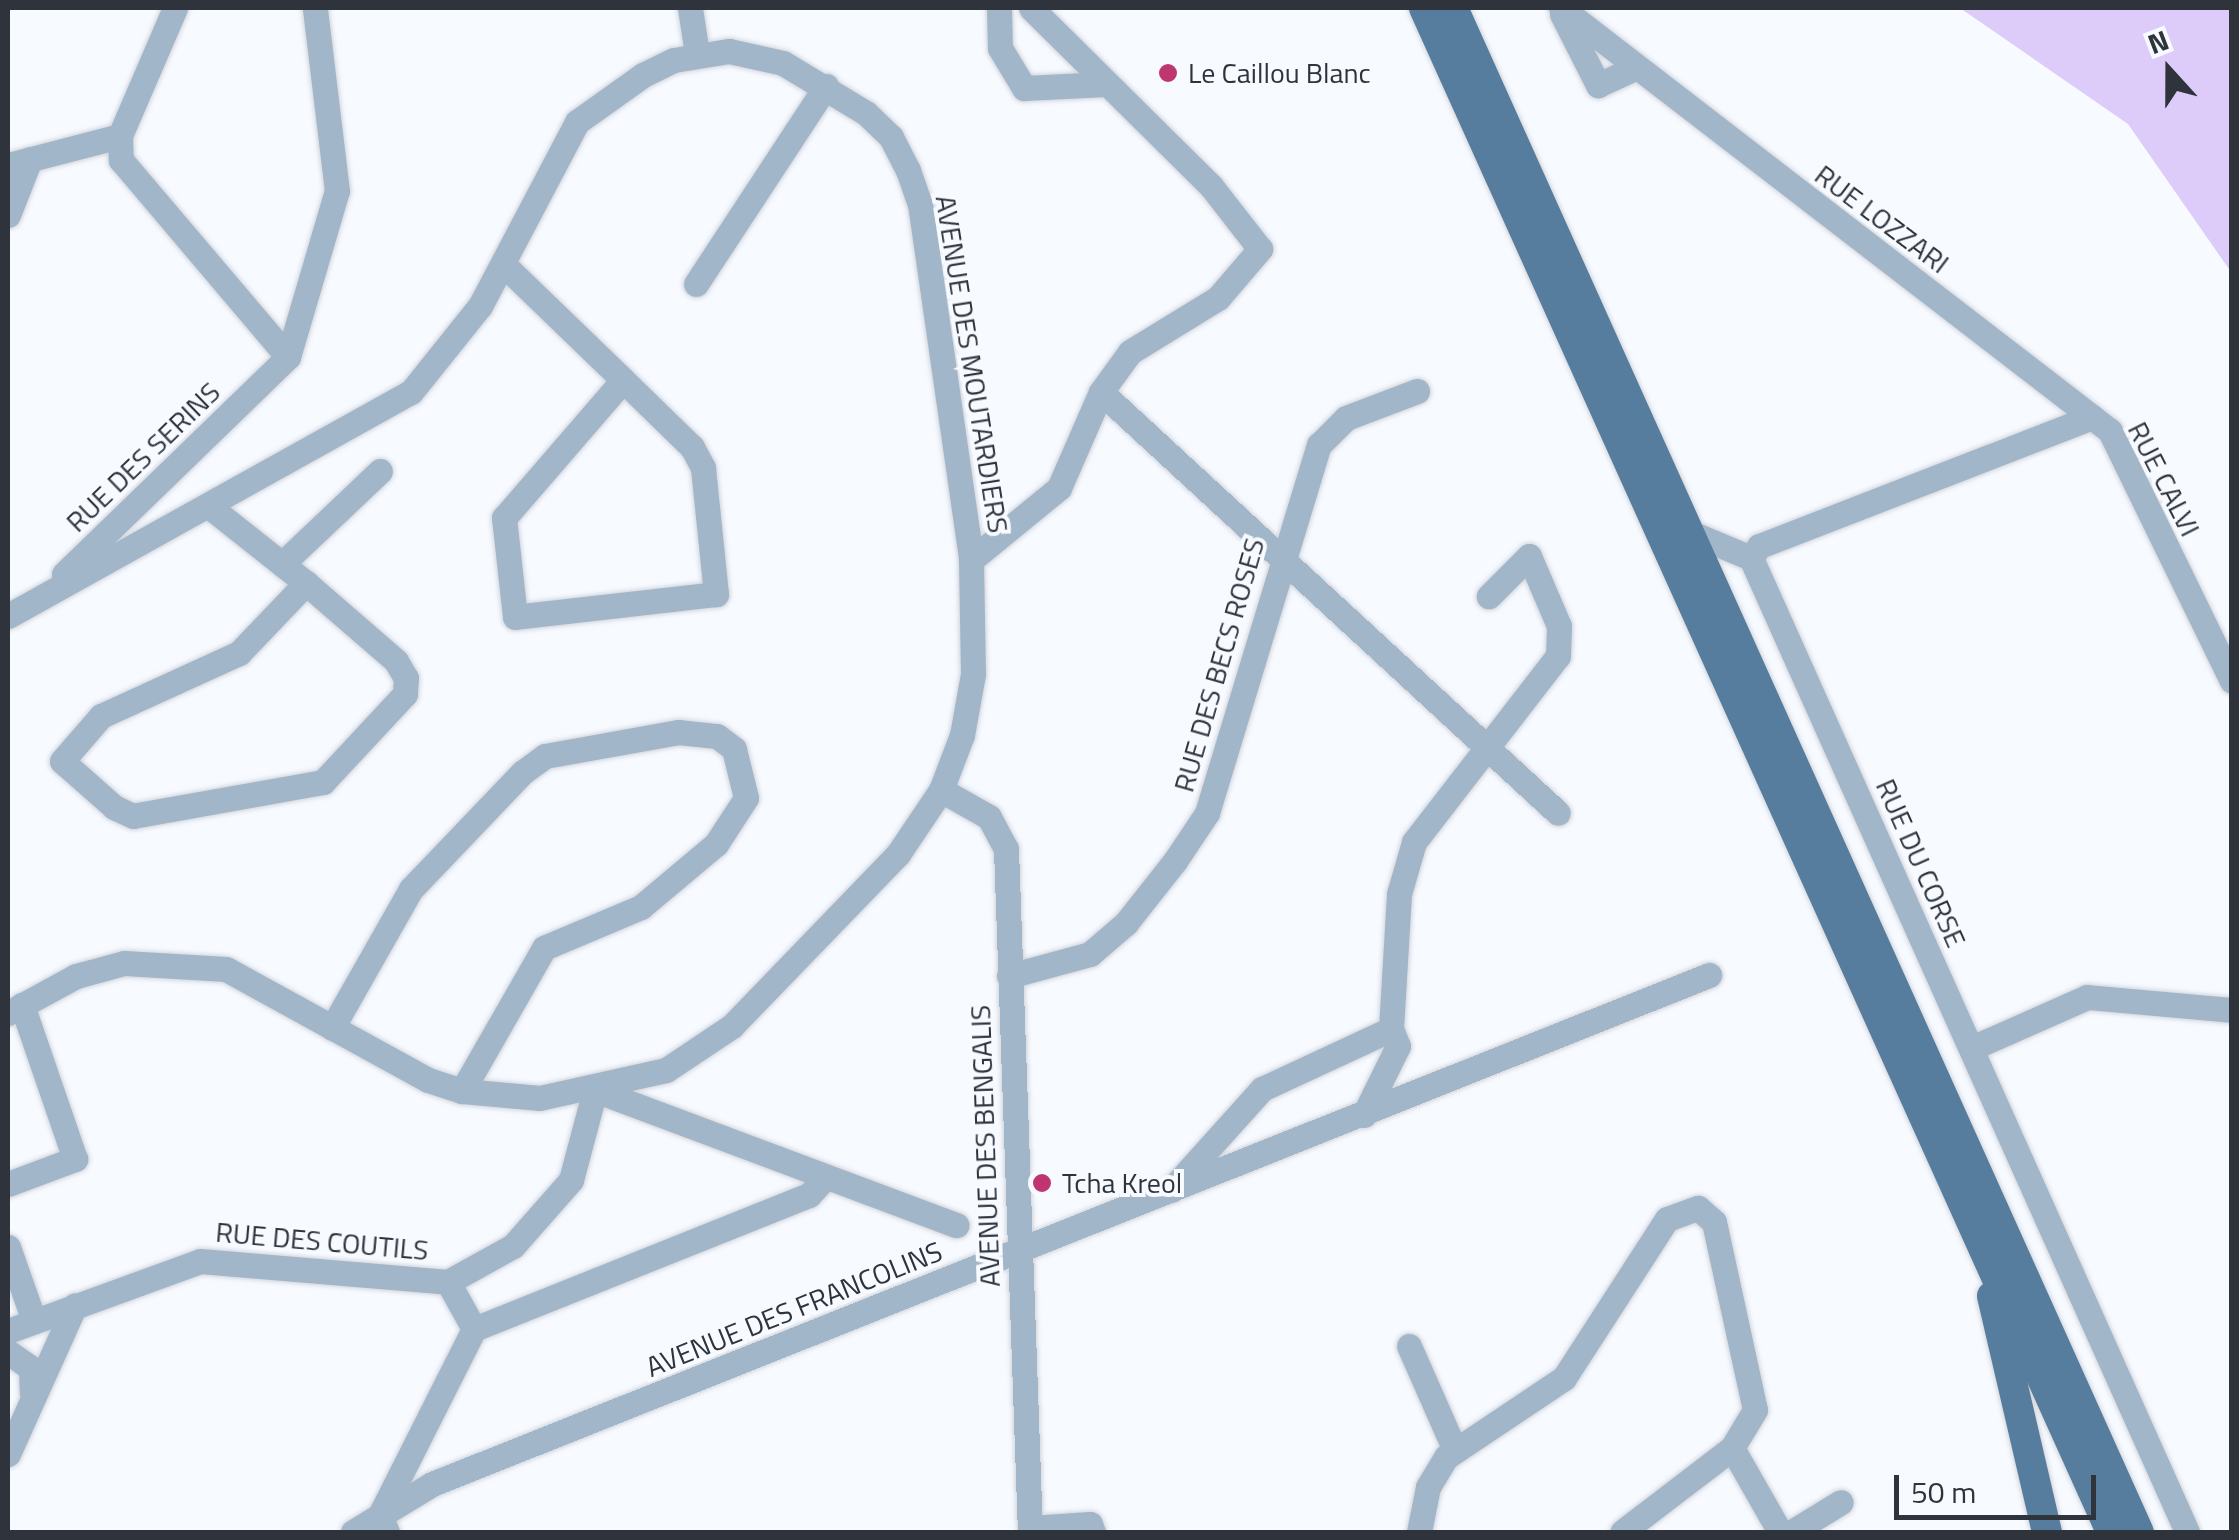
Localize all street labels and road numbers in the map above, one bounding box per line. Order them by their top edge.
street label: RUE LOZZARI [1808,158,1956,280]
street label: AVENUE DES MOUTARDIERS [929,193,1015,535]
street label: RUE DES SERINS [59,375,227,539]
street label: RUE CALVI [2121,416,2207,542]
street label: RUE DES BECS ROSES [1167,534,1271,796]
street label: RUE DU CORSE [1869,774,1973,952]
street label: AVENUE DES BENGALIS [963,1004,1007,1288]
street label: RUE DES COUTILS [214,1215,430,1267]
street label: AVENUE DES FRANCOLINS [641,1234,947,1384]

